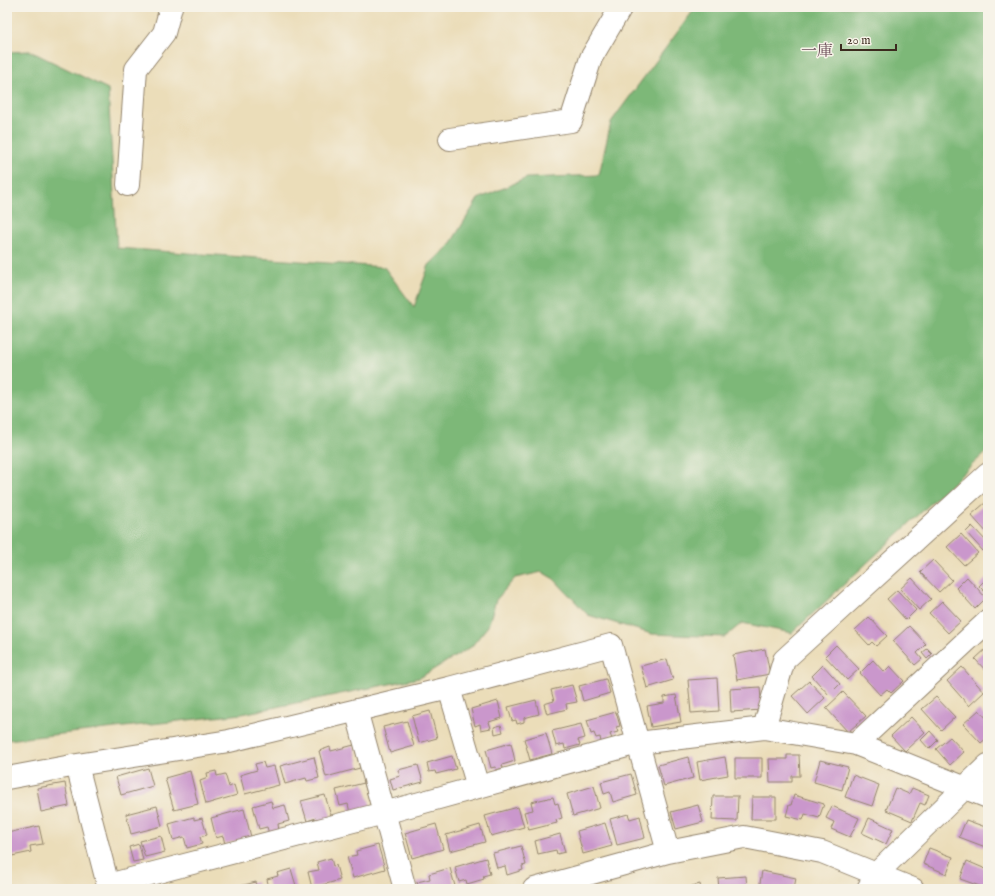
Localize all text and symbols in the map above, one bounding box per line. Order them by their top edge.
scale bar [841,26,896,52]
text: 20 m [847,33,870,48]
district label: 一庫 [801,42,833,62]

